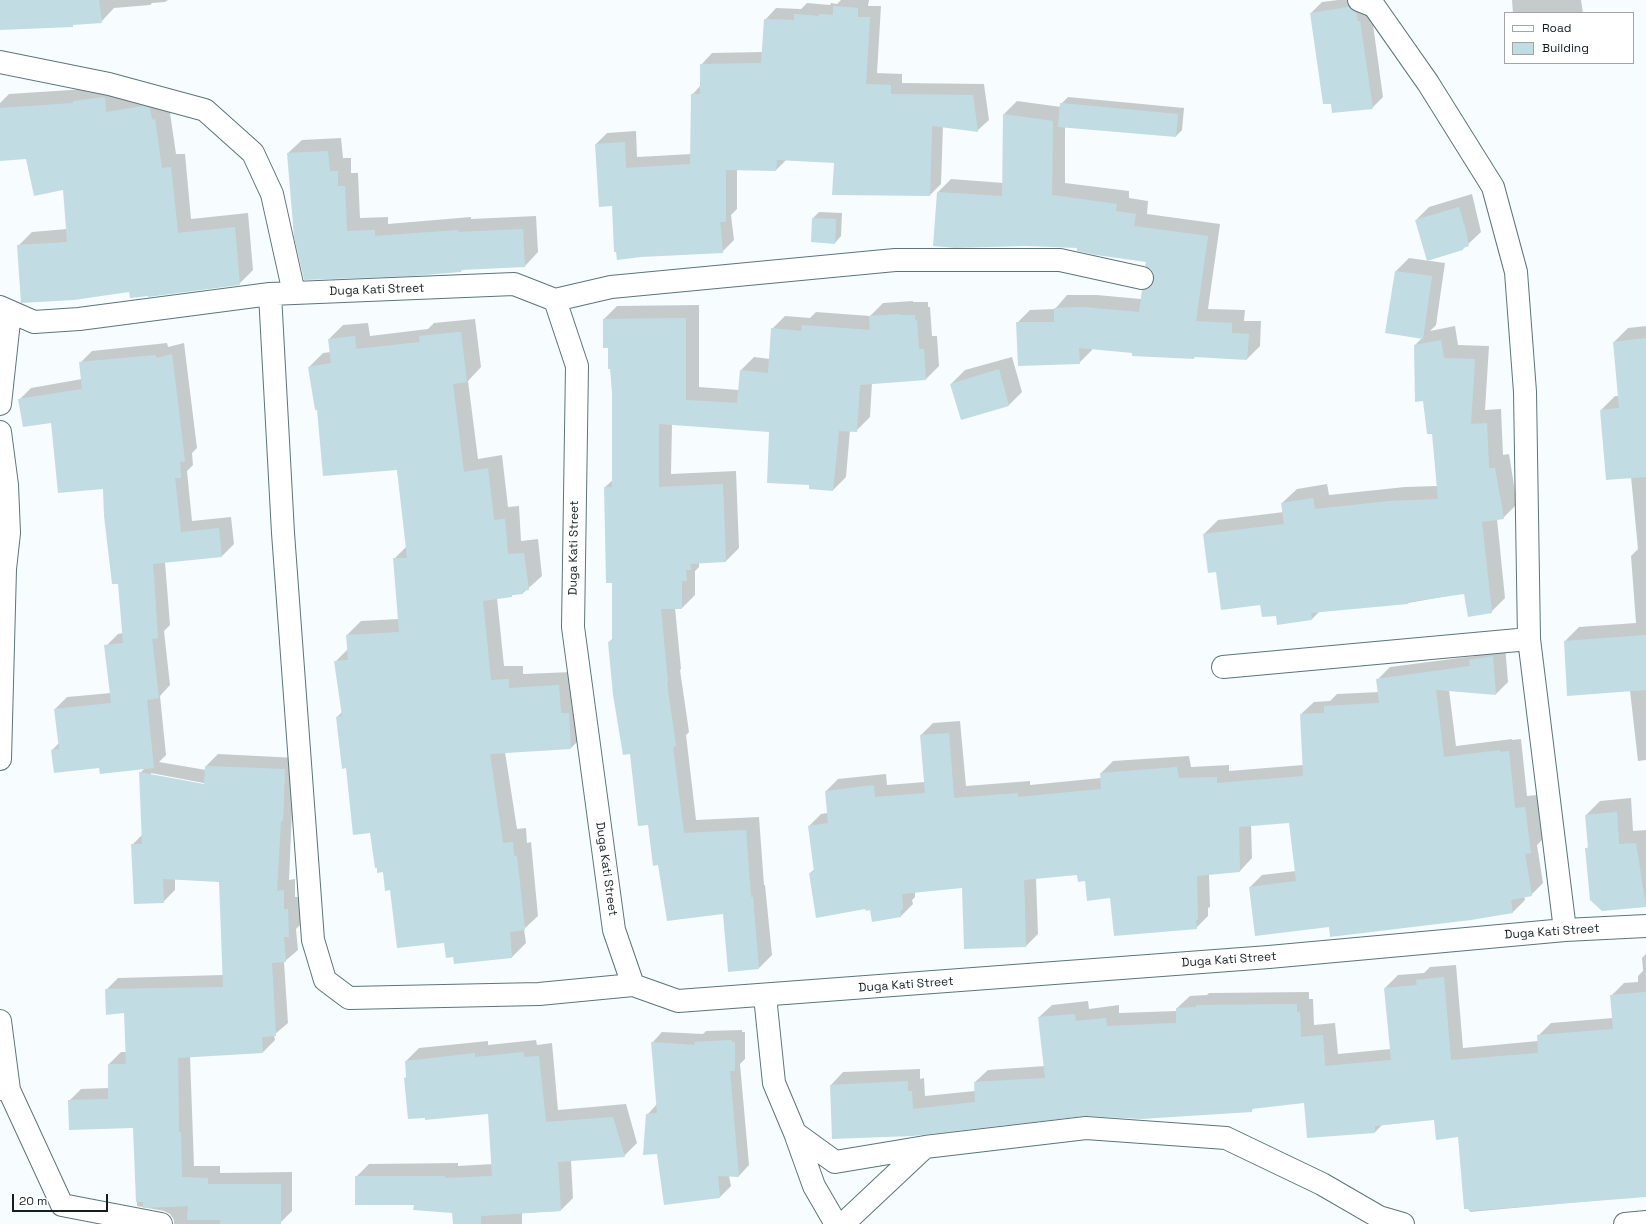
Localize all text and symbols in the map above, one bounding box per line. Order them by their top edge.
legend [1504,12,1634,64]
text: Road [1542,20,1571,36]
text: Building [1542,40,1589,56]
street label: Duga Kati Street [329,281,425,299]
street label: Duga Kati Street [566,500,582,596]
street label: Duga Kati Street [592,821,620,917]
street label: Duga Kati Street [1504,922,1600,942]
street label: Duga Kati Street [1181,950,1277,970]
street label: Duga Kati Street [858,975,954,995]
scale bar [14,1186,110,1212]
text: 20 m [19,1193,47,1209]

